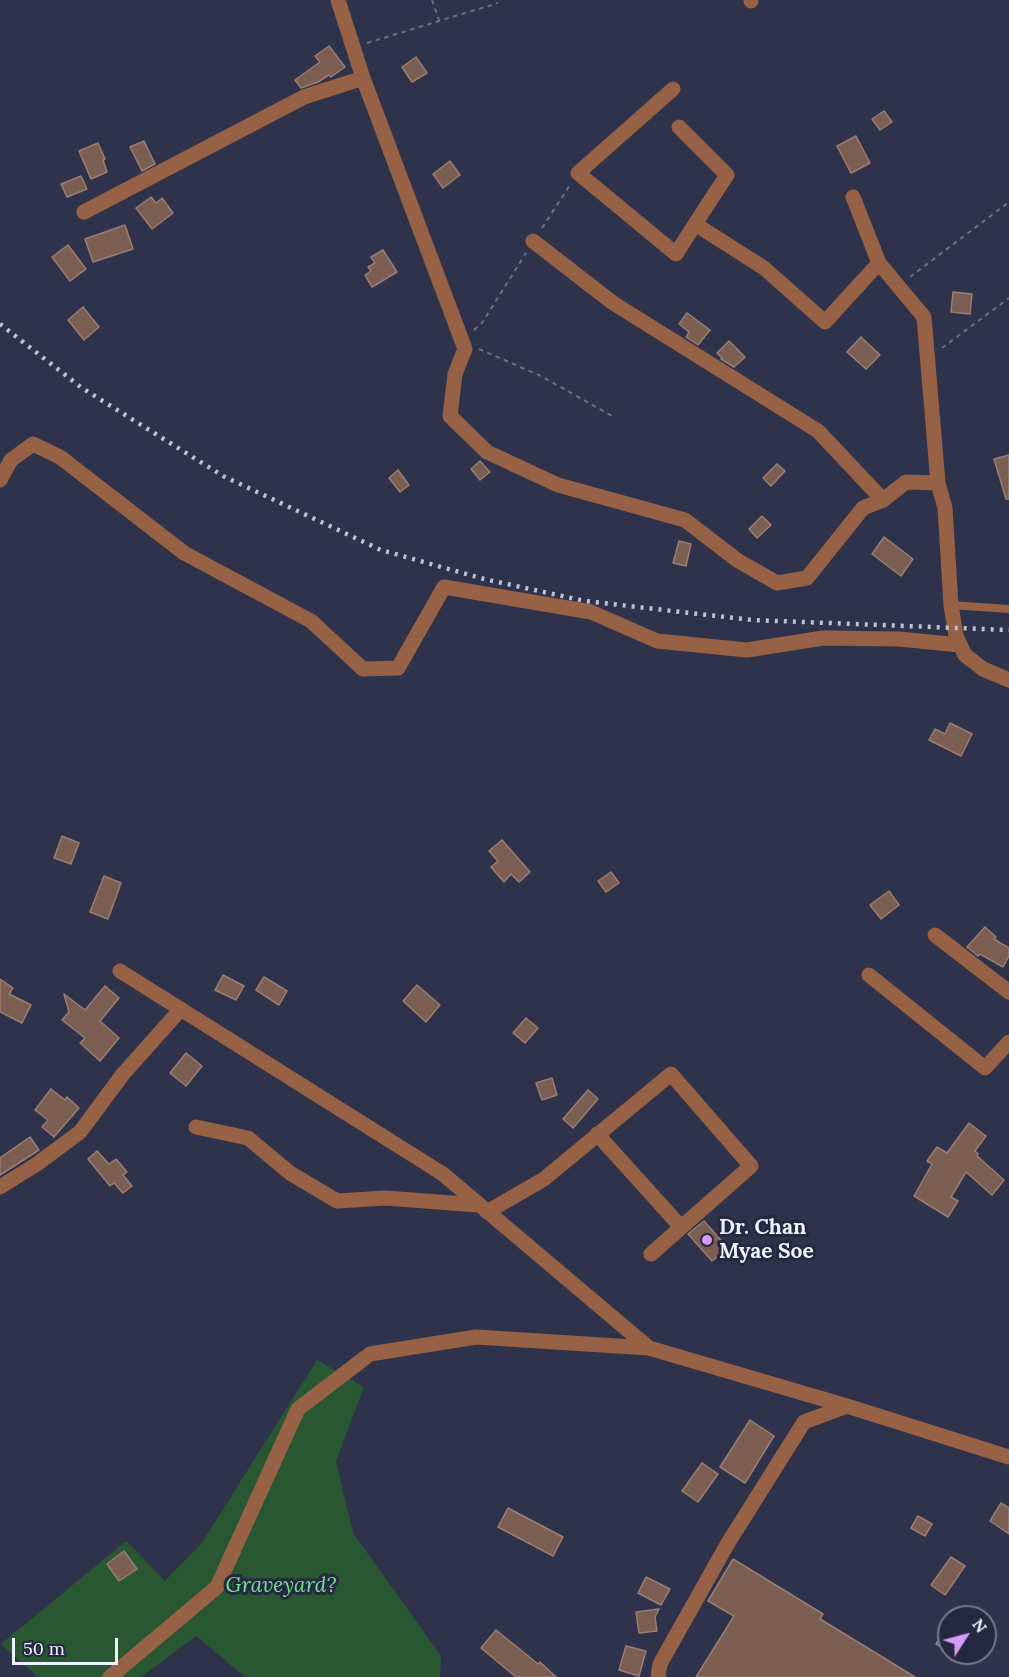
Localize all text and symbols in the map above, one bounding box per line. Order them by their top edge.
place label: Dr. Chan Myae Soe [719,1215,814,1265]
marker: Dr. Chan Myae Soe [700,1233,714,1247]
park label: Graveyard? [226,1573,336,1599]
north arrow [937,1605,997,1665]
text: N [968,1615,992,1636]
scale bar [15,1626,122,1664]
text: 50 m [23,1637,65,1660]

